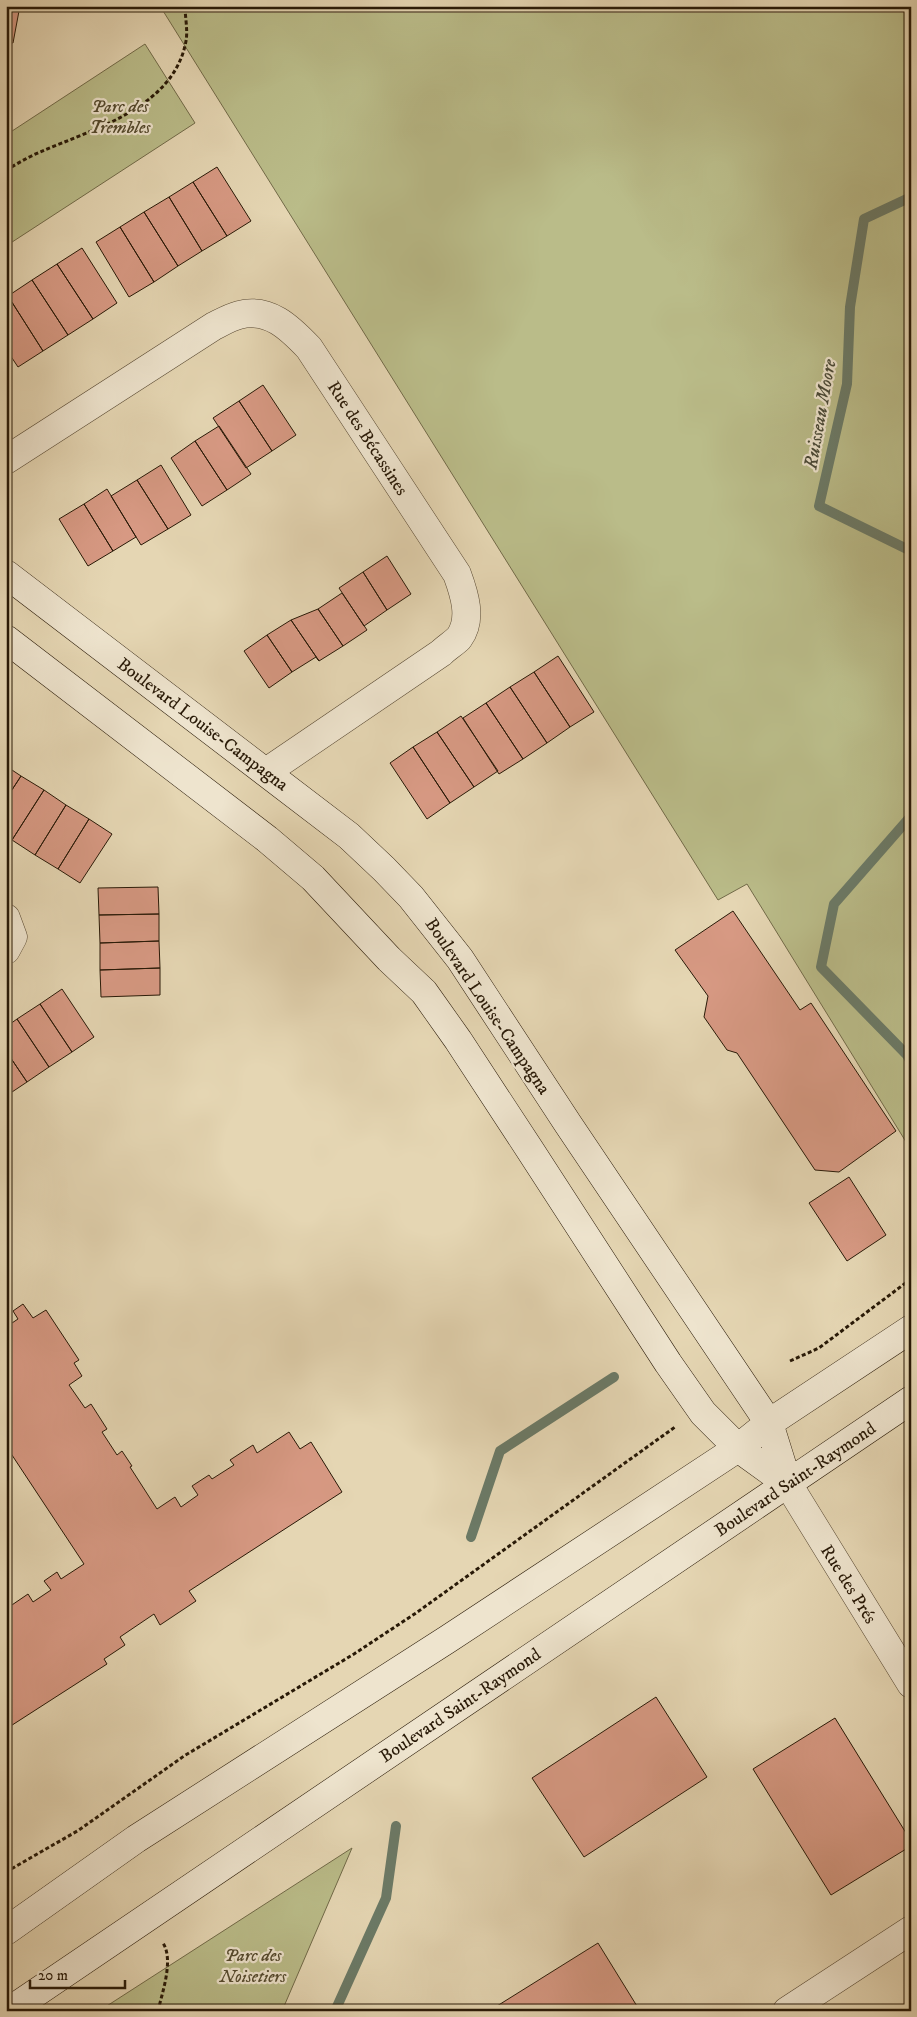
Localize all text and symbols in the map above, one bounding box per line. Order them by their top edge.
park label: Parc des Trembles [90,96,151,139]
water label: Ruisseau Moore [799,357,842,472]
street label: Rue des Bécassines [322,377,412,500]
street label: Boulevard Louise-Campagna [113,653,292,796]
street label: Boulevard Louise-Campagna [420,914,555,1099]
street label: Boulevard Saint-Raymond [711,1418,880,1542]
street label: Rue des Prés [815,1541,881,1628]
street label: Boulevard Saint-Raymond [376,1644,545,1768]
park label: Parc des Noisetiers [219,1945,287,1988]
scale bar [30,1957,125,1989]
text: 20 m [38,1966,68,1985]

